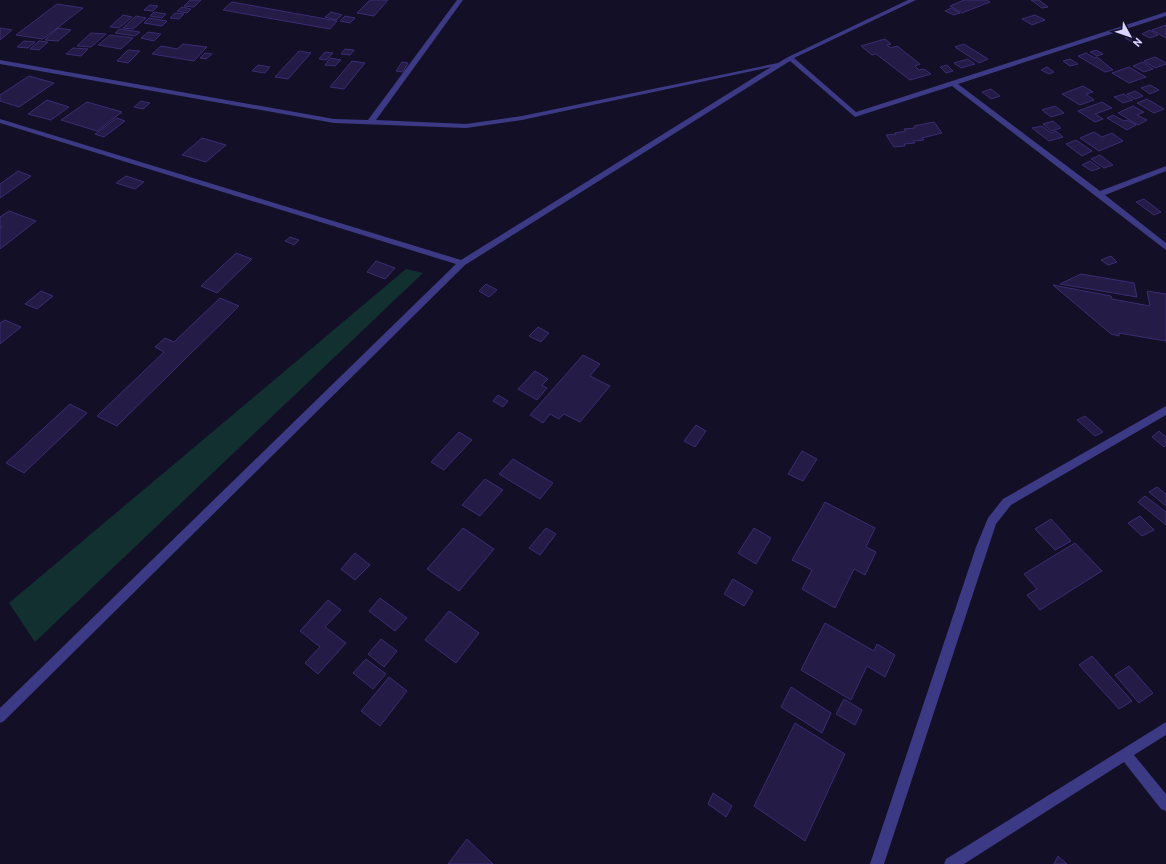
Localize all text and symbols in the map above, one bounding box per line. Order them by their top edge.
north arrow [1110,16,1150,56]
text: N [1131,36,1145,50]

